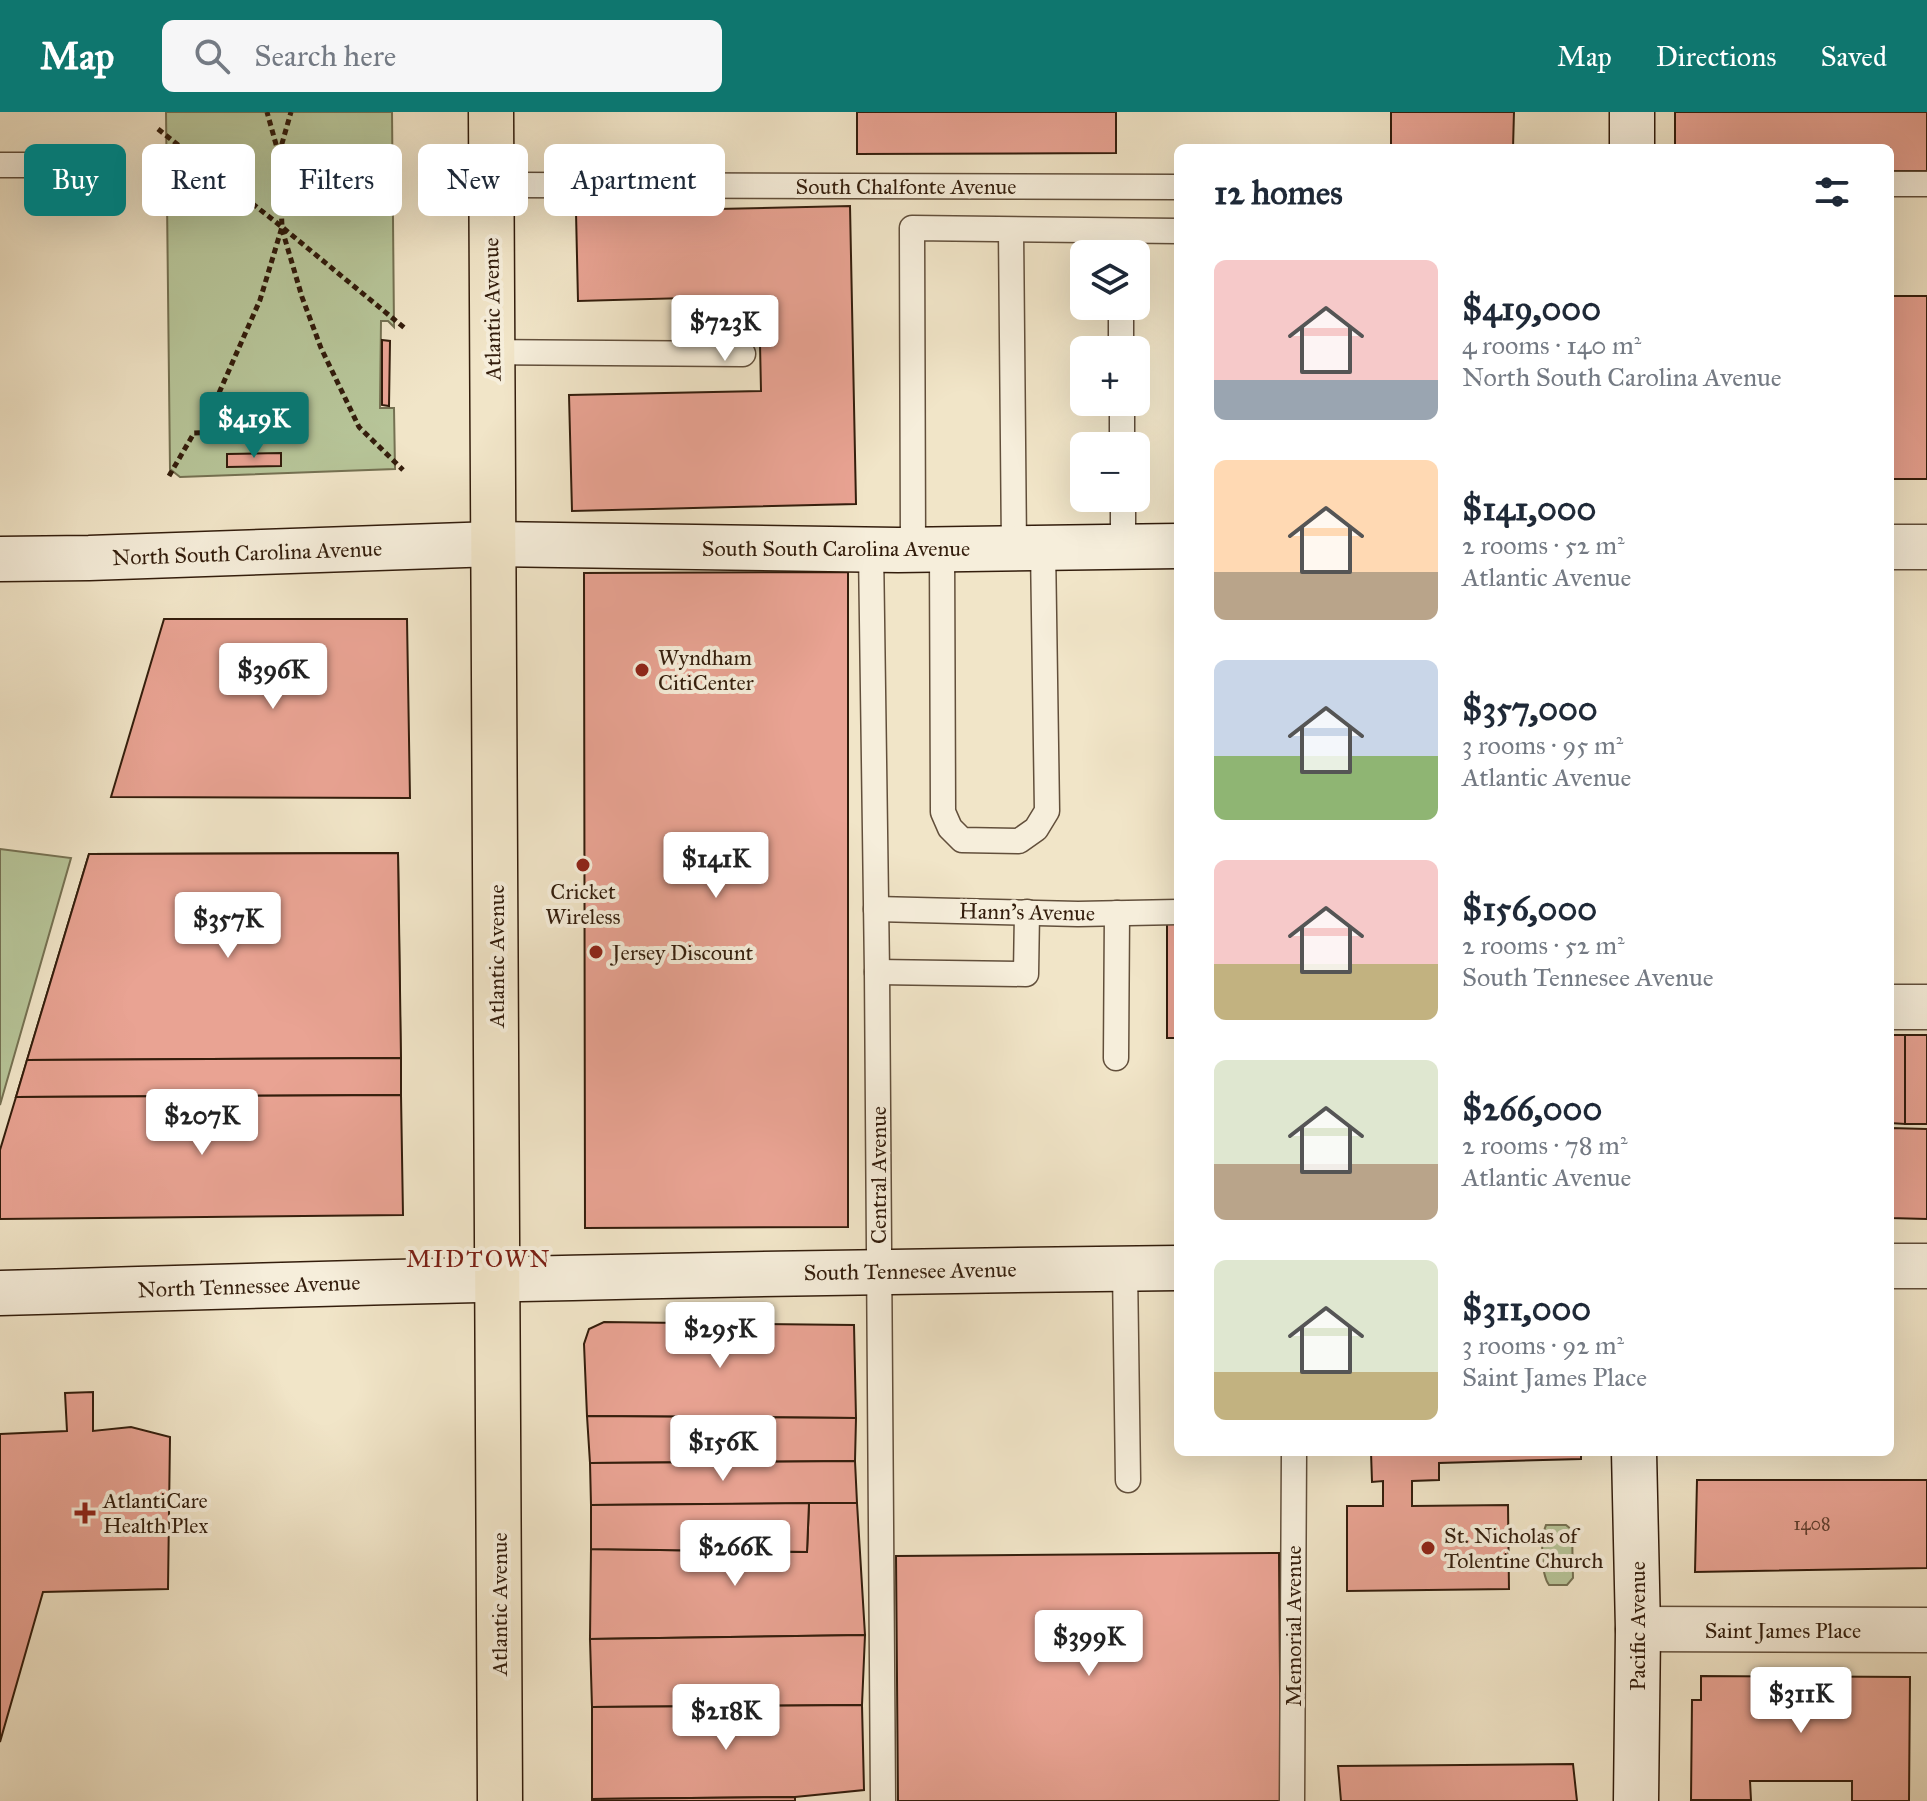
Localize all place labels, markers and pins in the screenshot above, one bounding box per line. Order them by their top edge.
pin: $723K [669,295,781,363]
pin: $419K [198,392,310,460]
pin: $396K [217,643,329,711]
place label: Wyndham CitiCenter [658,644,755,696]
marker: Wyndham CitiCenter [633,661,651,679]
pin: $141K [660,832,772,900]
marker: Cricket Wireless [574,856,592,874]
place label: Cricket Wireless [545,878,621,930]
pin: $357K [172,892,284,960]
place label: Jersey Discount [610,939,753,966]
marker: Jersey Discount [587,943,605,961]
pin: $207K [146,1089,258,1157]
pin: $295K [664,1302,776,1370]
pin: $156K [667,1415,779,1483]
place label: AtlantiCare Health Plex [102,1487,208,1539]
marker: AtlantiCare Health Plex [74,1502,96,1524]
pin: $266K [679,1520,791,1588]
place label: St. Nicholas of Tolentine Church [1444,1522,1603,1574]
marker: St. Nicholas of Tolentine Church [1419,1539,1437,1557]
pin: $399K [1033,1610,1145,1678]
pin: $311K [1745,1667,1857,1735]
pin: $218K [670,1684,782,1752]

